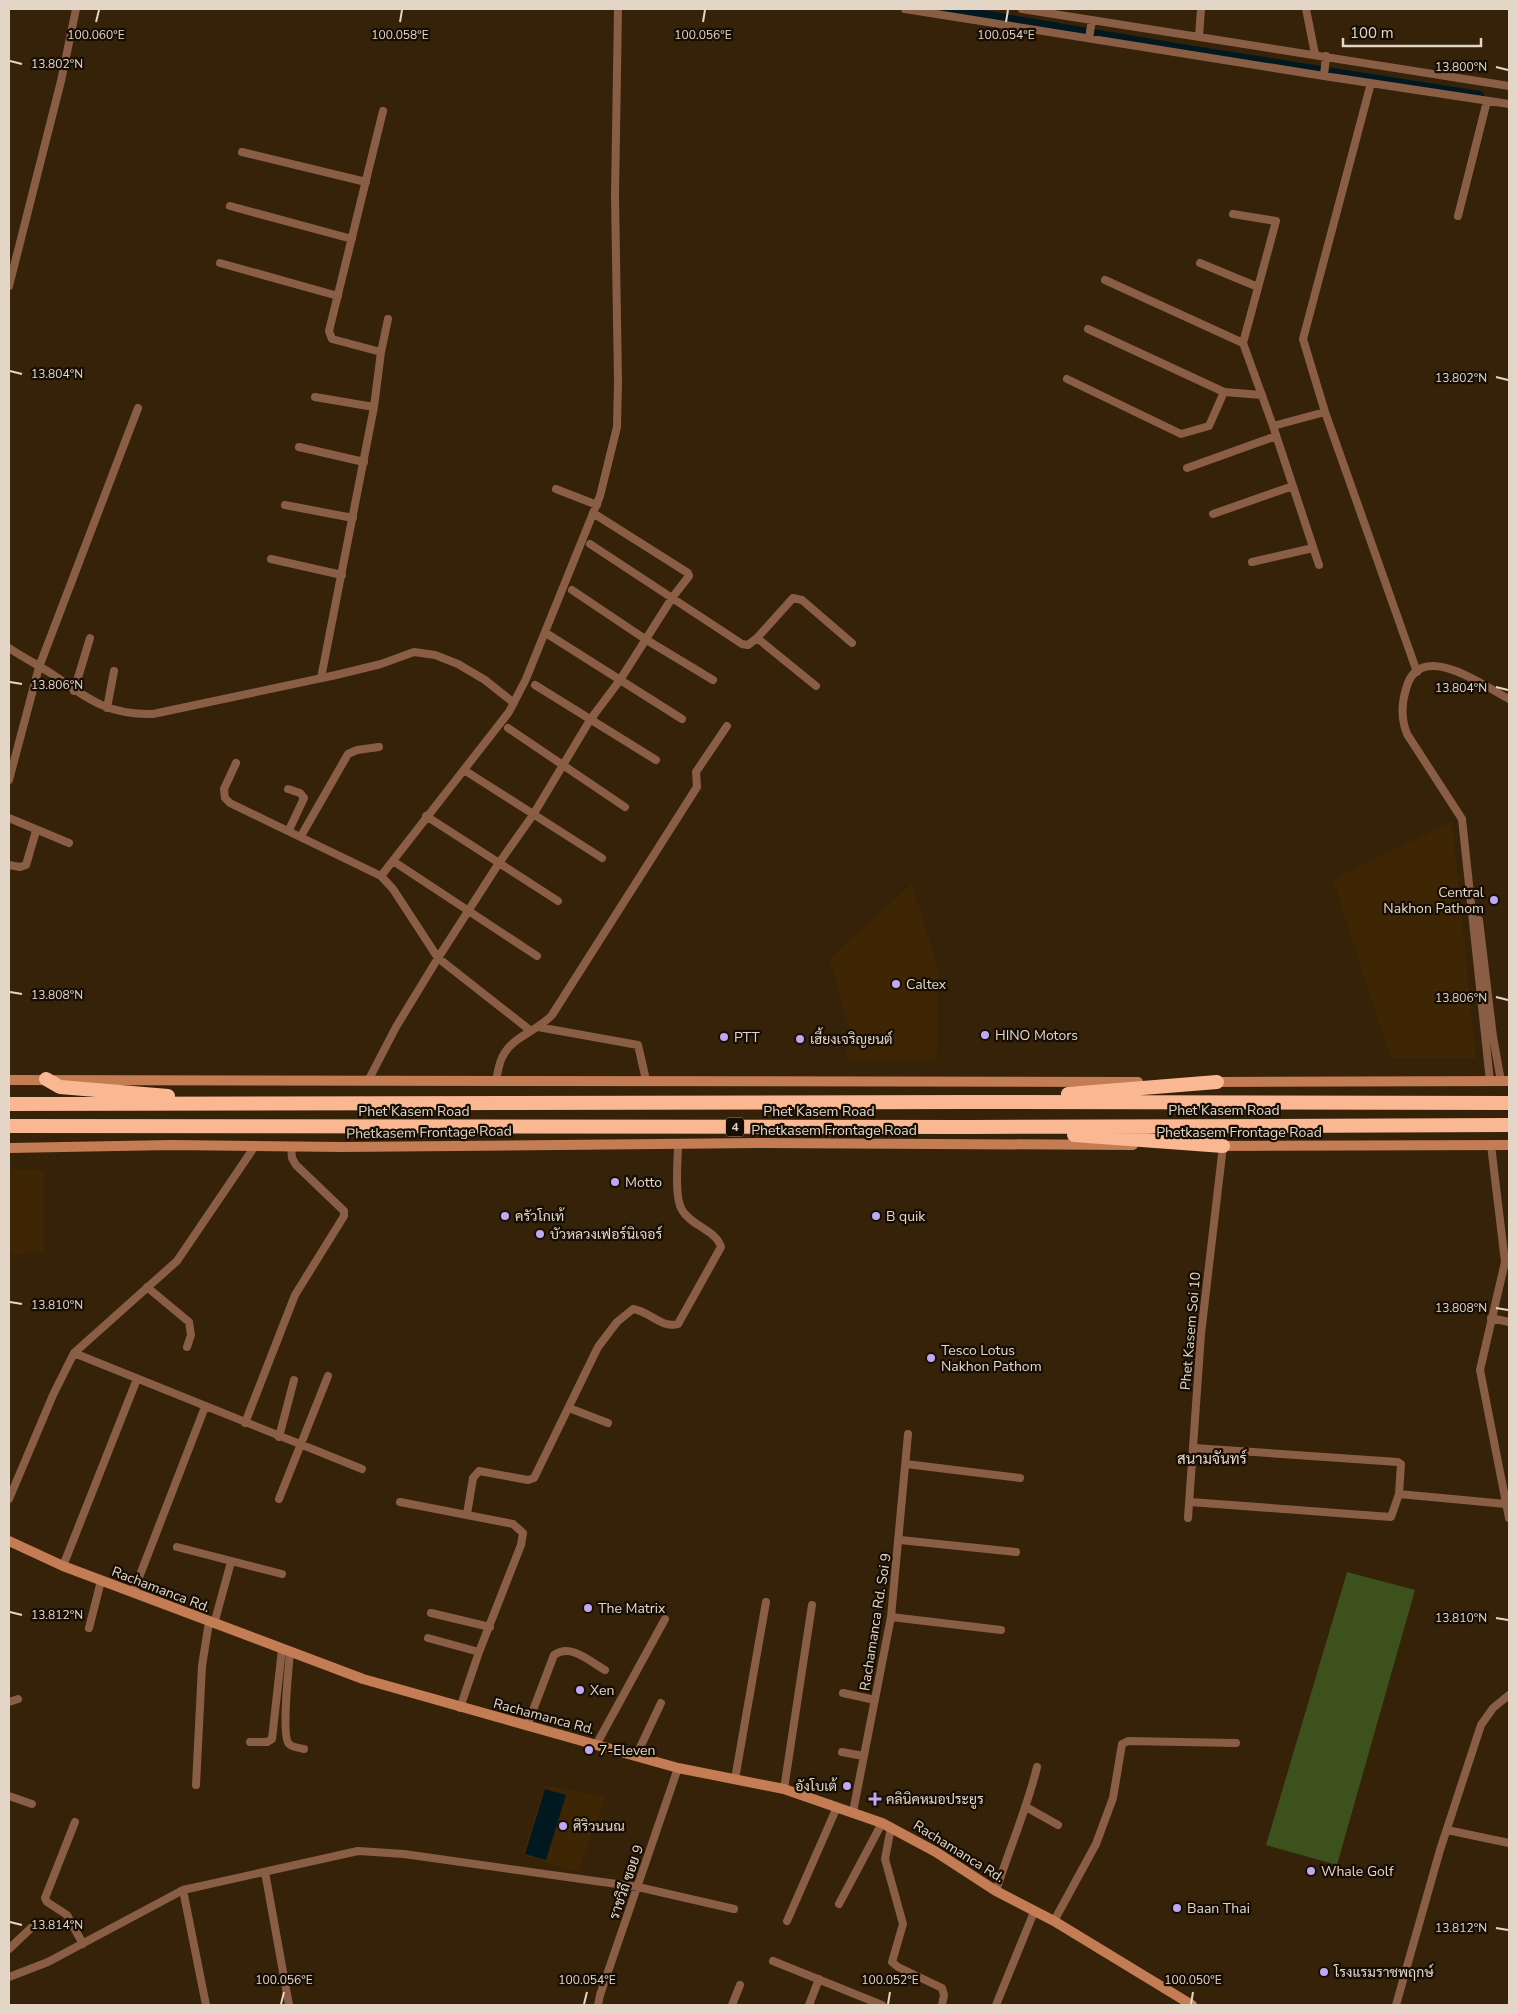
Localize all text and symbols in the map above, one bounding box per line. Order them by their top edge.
scale bar [1343,15,1480,47]
text: 100 m [1350,23,1394,43]
text: 100.060°E [67,27,125,43]
text: 100.058°E [371,27,429,43]
text: 100.056°E [674,27,732,43]
text: 100.054°E [977,27,1035,43]
text: 13.802°N [31,56,83,72]
text: 13.800°N [1435,59,1487,75]
text: 13.804°N [31,366,83,382]
text: 13.802°N [1435,370,1487,386]
text: 13.806°N [31,677,83,693]
text: 13.804°N [1435,680,1487,696]
place label: Central Nakhon Pathom [1383,883,1485,918]
marker: Central Nakhon Pathom [1488,894,1500,906]
place label: Caltex [906,975,947,994]
marker: Caltex [890,978,902,990]
text: 13.808°N [31,987,83,1003]
text: 13.806°N [1435,990,1487,1006]
place label: HINO Motors [995,1026,1078,1045]
place label: เฮี้ยงเจริญยนต์ [810,1027,893,1049]
place label: PTT [734,1028,760,1047]
marker: HINO Motors [979,1029,991,1041]
marker: PTT [718,1031,730,1043]
marker: เฮี้ยงเจริญยนต์ [794,1033,806,1045]
street label: Phet Kasem Road [1168,1101,1280,1120]
street label: Phet Kasem Road [358,1102,470,1121]
street label: Phet Kasem Road [763,1102,875,1121]
road number: 4 [726,1118,744,1136]
street label: Phetkasem Frontage Road [751,1121,917,1140]
street label: Phetkasem Frontage Road [346,1122,512,1143]
street label: Phetkasem Frontage Road [1156,1123,1322,1142]
place label: Motto [625,1173,662,1192]
marker: Motto [609,1176,621,1188]
place label: ครัวโกเท้ [515,1207,565,1226]
place label: B quik [886,1207,926,1226]
marker: ครัวโกเท้ [499,1210,511,1222]
marker: B quik [870,1210,882,1222]
place label: บัวหลวงเฟอร์นิเจอร์ [550,1225,662,1244]
marker: บัวหลวงเฟอร์นิเจอร์ [534,1228,546,1240]
street label: Phet Kasem Soi 10 [1176,1271,1205,1391]
text: 13.810°N [31,1297,83,1313]
text: 13.808°N [1435,1300,1487,1316]
place label: Tesco Lotus Nakhon Pathom [941,1341,1042,1376]
marker: Tesco Lotus Nakhon Pathom [925,1352,937,1364]
district label: สนามจันทร์ [1177,1449,1247,1469]
street label: Rachamanca Rd. Soi 9 [855,1552,896,1692]
street label: Rachamanca Rd. [109,1562,213,1617]
place label: The Matrix [598,1599,666,1618]
marker: The Matrix [582,1602,594,1614]
text: 13.812°N [31,1607,83,1623]
text: 13.810°N [1435,1610,1487,1626]
place label: Xen [590,1681,614,1700]
marker: Xen [574,1684,586,1696]
street label: Rachamanca Rd. [491,1694,597,1739]
place label: 7-Eleven [599,1741,655,1760]
marker: 7-Eleven [583,1744,595,1756]
place label: อังโบเต้ [795,1777,838,1796]
marker: อังโบเต้ [841,1780,853,1792]
place label: คลินิคหมอประยูร [886,1790,984,1809]
marker: คลินิคหมอประยูร [868,1792,882,1806]
street label: Rachamanca Rd. [910,1816,1008,1887]
place label: ศิริวนนณ [573,1817,625,1836]
marker: ศิริวนนณ [557,1820,569,1832]
street label: ราชวิถี ซอย 9 [605,1842,648,1922]
place label: Whale Golf [1321,1862,1394,1881]
marker: Whale Golf [1305,1865,1317,1877]
place label: Baan Thai [1187,1899,1250,1918]
marker: Baan Thai [1171,1902,1183,1914]
text: 13.814°N [31,1917,83,1933]
text: 13.812°N [1435,1920,1487,1936]
place label: โรงแรมราชพฤกษ์ [1333,1963,1434,1982]
marker: โรงแรมราชพฤกษ์ [1318,1966,1330,1978]
text: 100.056°E [255,1972,313,1988]
text: 100.054°E [558,1972,616,1988]
text: 100.052°E [861,1972,919,1988]
text: 100.050°E [1164,1972,1222,1988]

